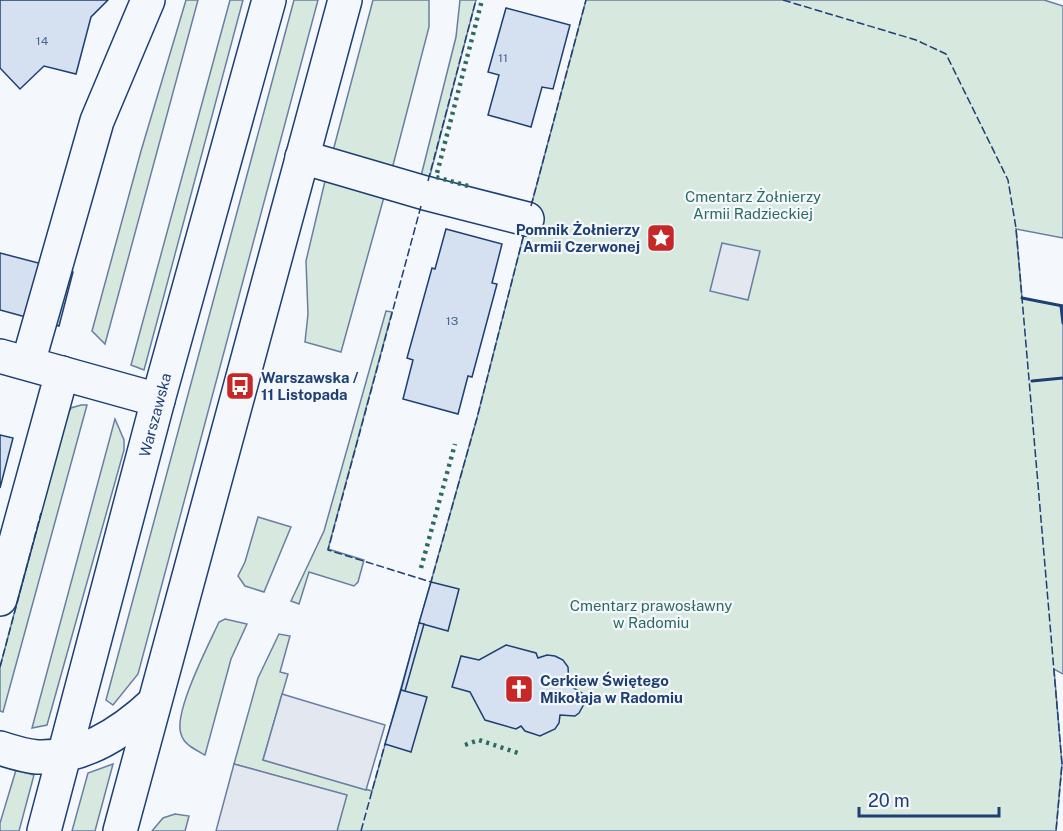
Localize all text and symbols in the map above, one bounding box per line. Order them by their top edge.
house number: 14 [36,34,49,48]
house number: 11 [498,51,508,65]
park label: Cmentarz Żołnierzy Armii Radzieckiej [685,187,821,222]
place label: Pomnik Żołnierzy Armii Czerwonej [516,221,641,255]
place icon: Pomnik Żołnierzy Armii Czerwonej [645,222,677,254]
house number: 13 [446,314,458,328]
place label: Warszawska / 11 Listopada [261,369,359,403]
bus stop icon: Warszawska / 11 Listopada [224,370,256,402]
street label: Warszawska [136,371,174,459]
park label: Cmentarz prawosławny w Radomiu [570,597,732,631]
place label: Cerkiew Świętego Mikołaja w Radomiu [540,671,683,706]
church icon: Cerkiew Świętego Mikołaja w Radomiu [503,673,535,705]
scale bar [859,780,998,818]
text: 20 m [868,790,910,811]

